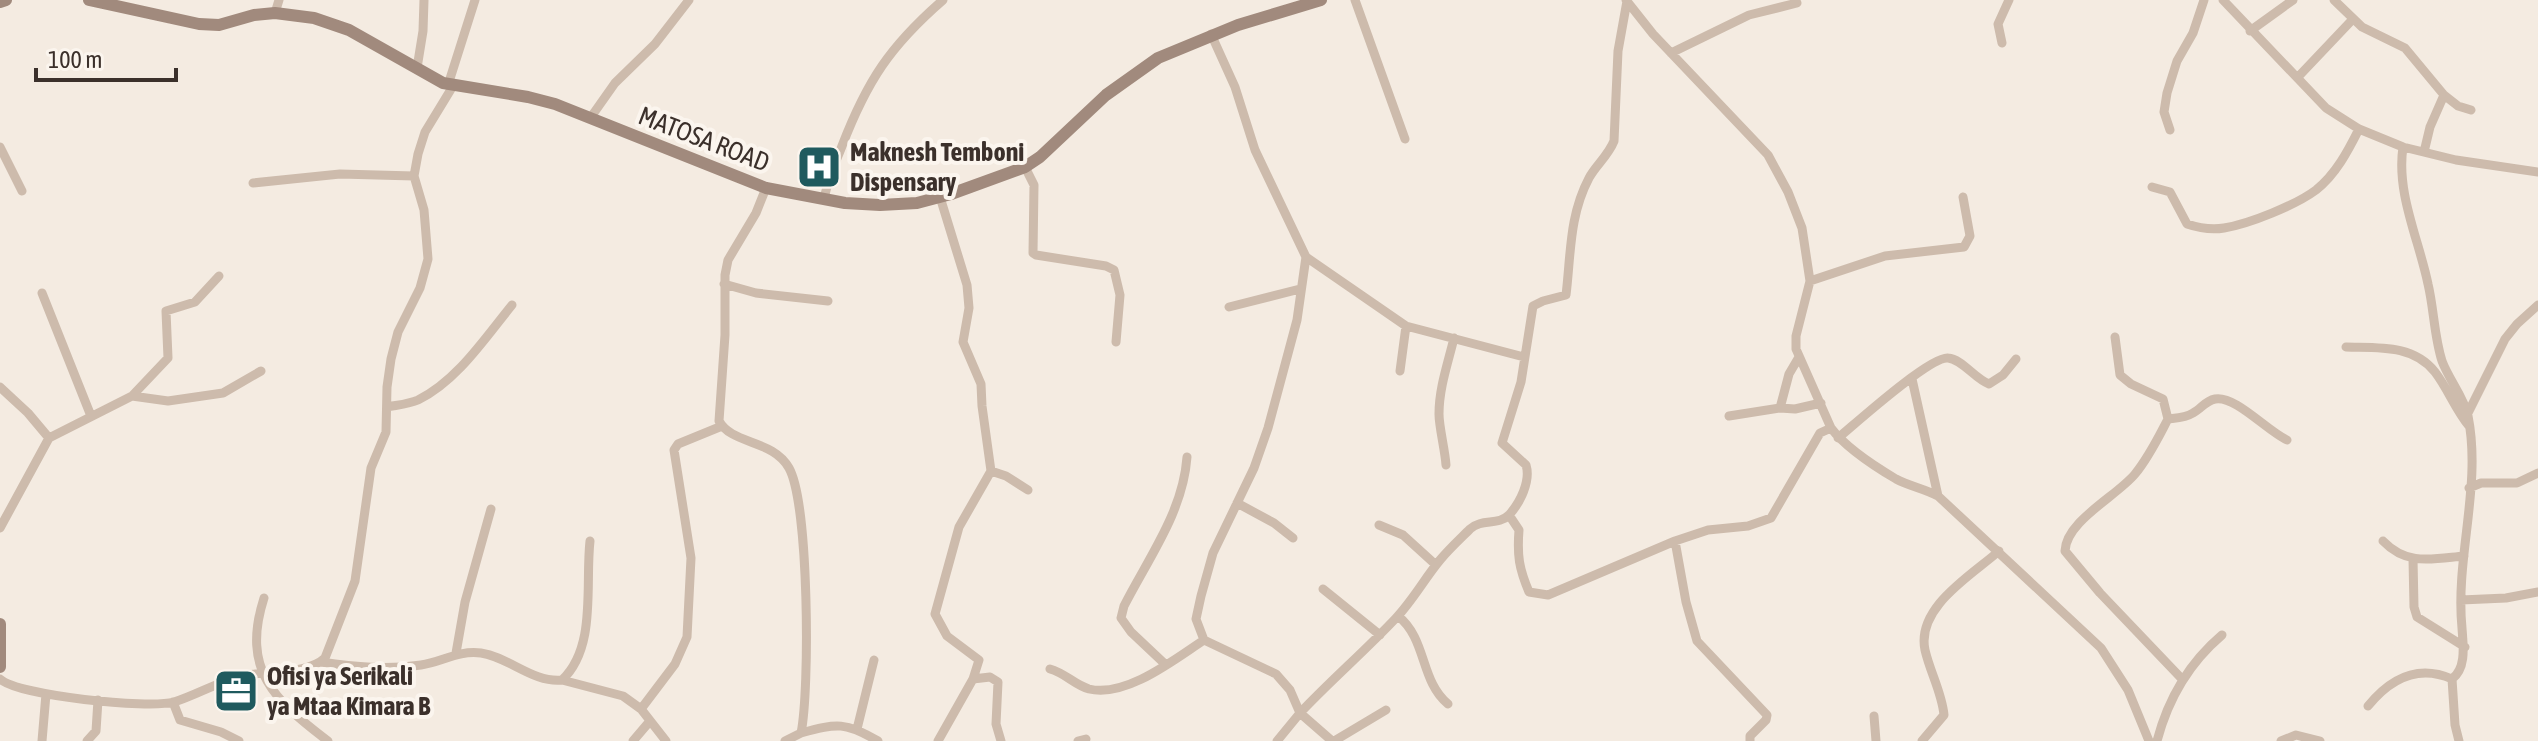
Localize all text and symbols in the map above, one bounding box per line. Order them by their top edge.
scale bar [36,32,176,82]
text: 100 m [48,46,102,73]
street label: MATOSA ROAD [634,100,774,178]
place label: Maknesh Temboni Dispensary [850,137,1024,197]
hospital icon: Maknesh Temboni Dispensary [795,143,843,191]
place label: Ofisi ya Serikali ya Mtaa Kimara B [267,661,431,721]
office icon: Ofisi ya Serikali ya Mtaa Kimara B [212,667,260,715]

